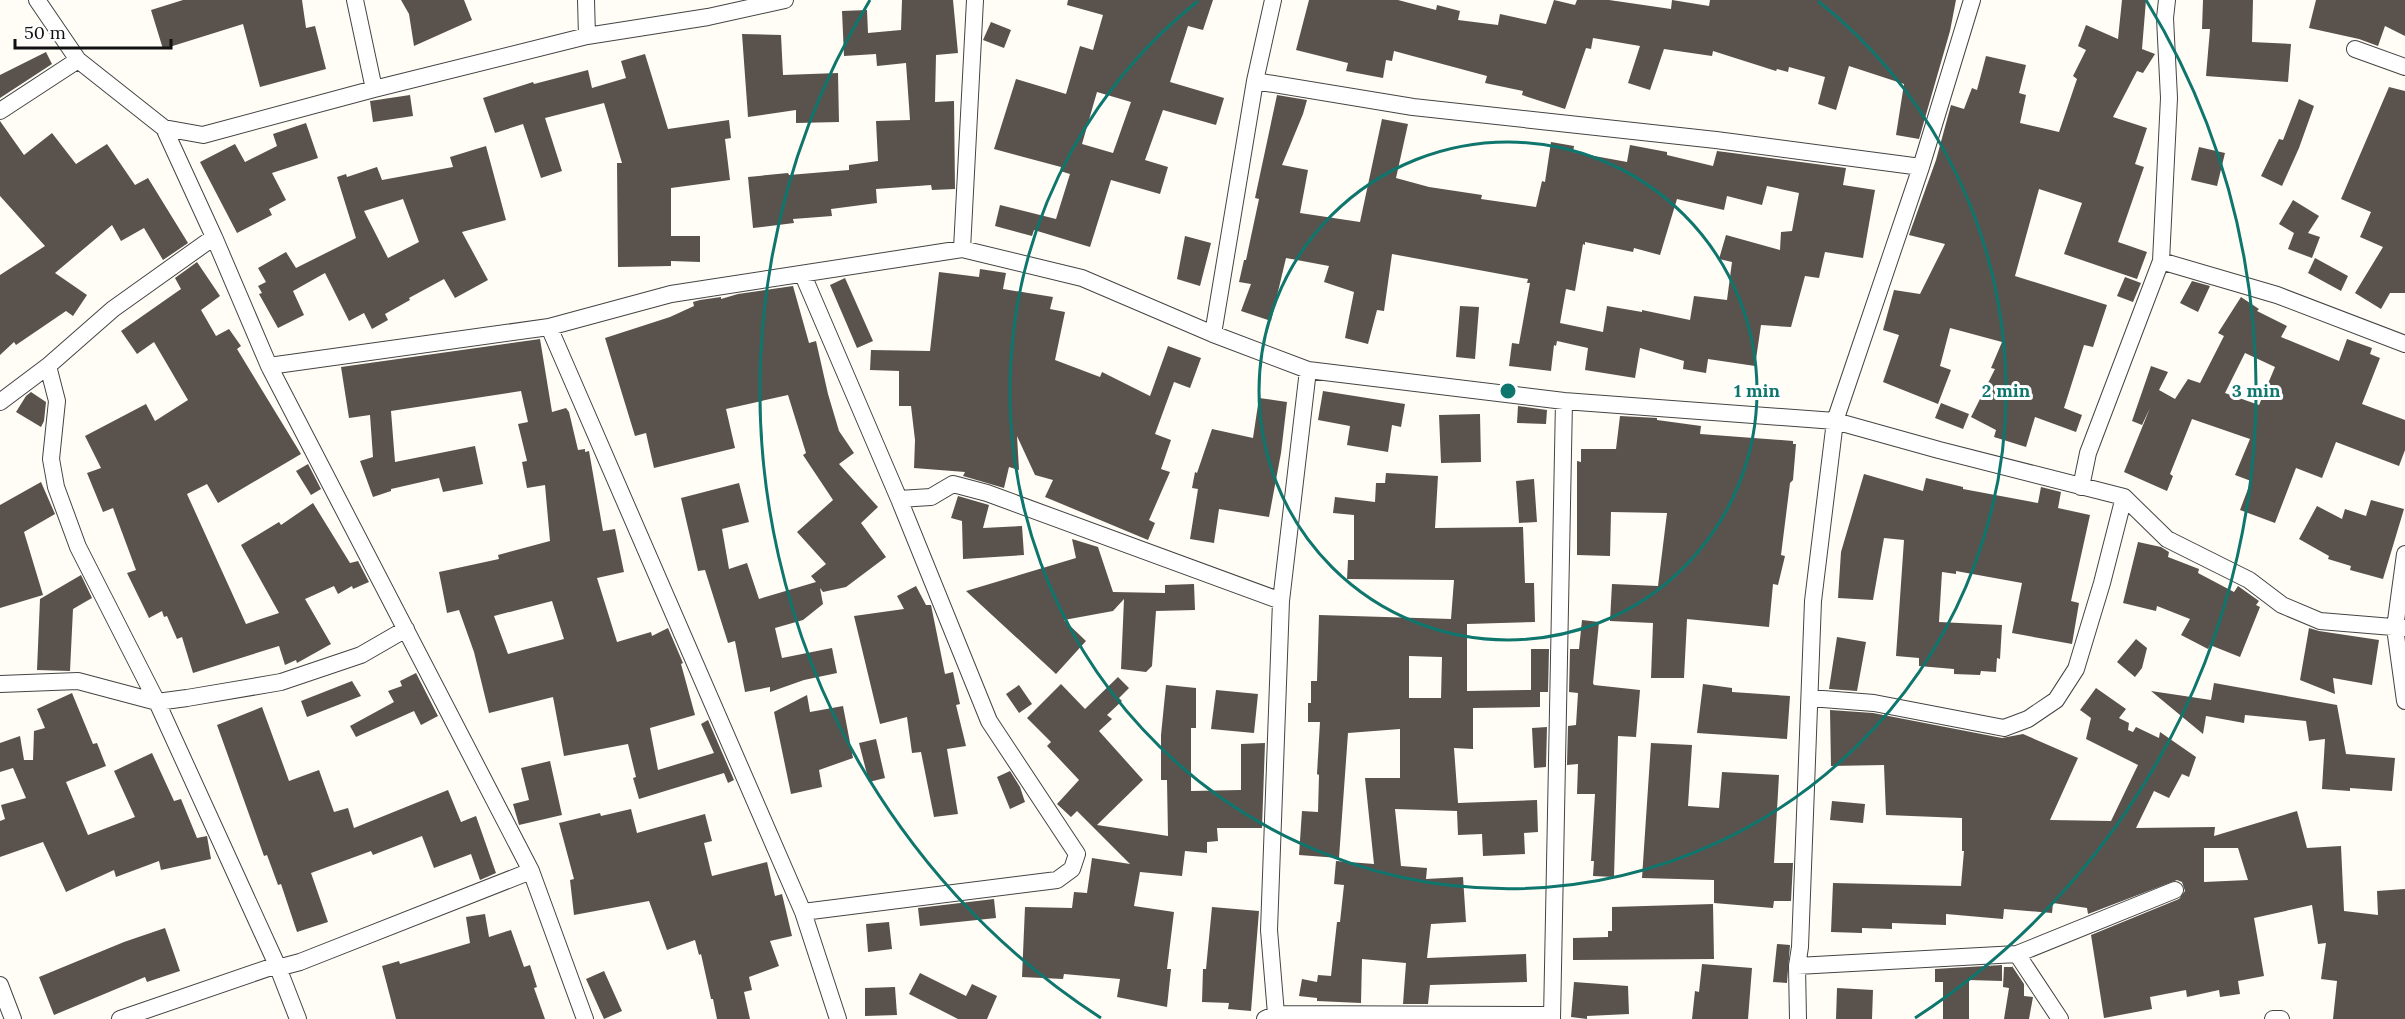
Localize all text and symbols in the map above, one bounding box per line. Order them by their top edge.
scale bar [15,12,171,50]
text: 50 m [24,21,66,44]
text: 1 min [1734,379,1780,402]
text: 2 min [1982,379,2031,402]
text: 3 min [2232,379,2281,402]
centre of rings [1498,381,1518,401]

